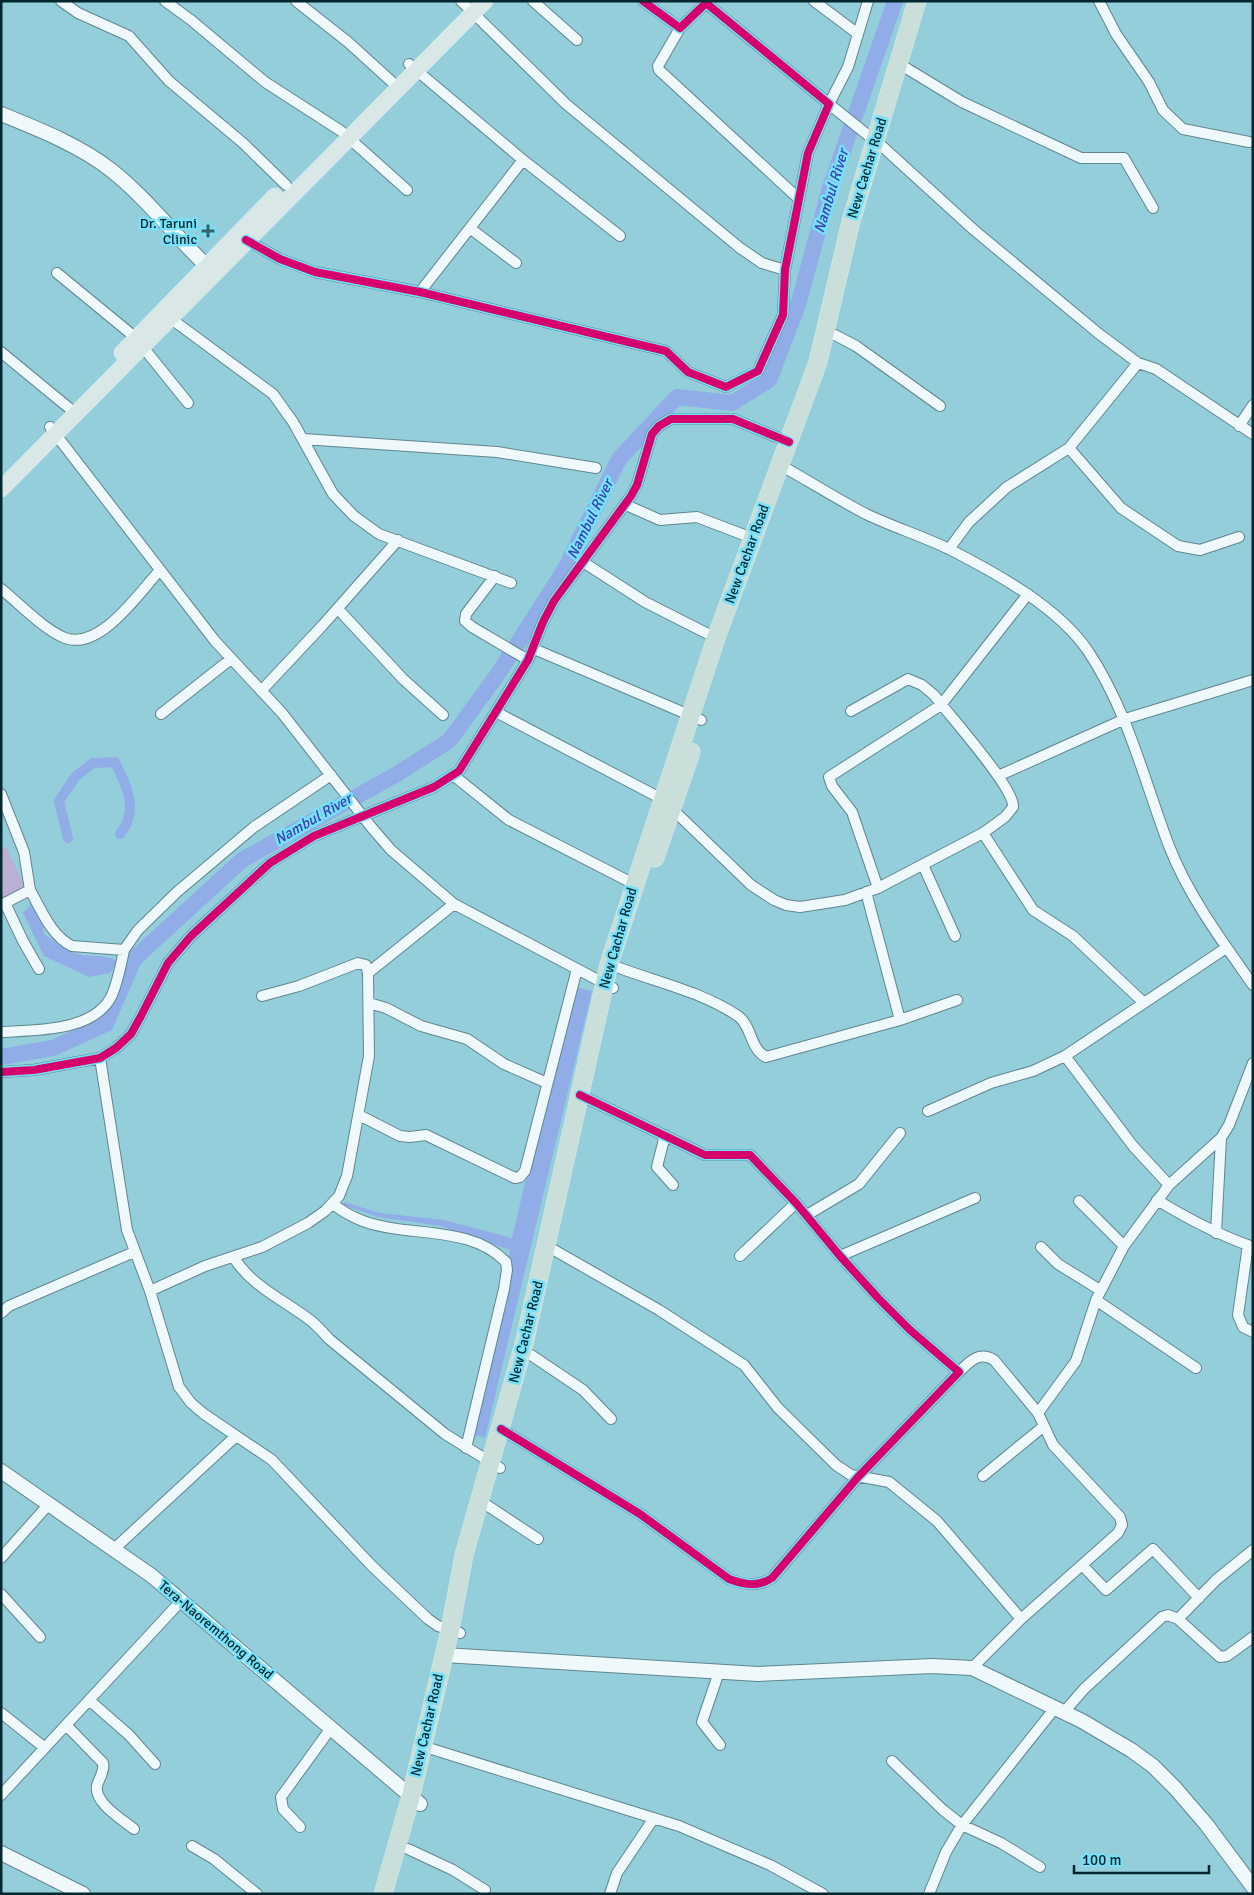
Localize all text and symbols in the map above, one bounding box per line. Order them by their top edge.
street label: New Cachar Road [844,116,890,220]
water label: Nambul River [810,145,853,235]
place label: Dr. Taruni Clinic [140,215,197,248]
marker: Dr. Taruni Clinic [201,224,215,238]
water label: Nambul River [563,474,618,562]
street label: New Cachar Road [721,502,773,606]
water label: Nambul River [271,788,357,848]
street label: New Cachar Road [595,885,641,991]
street label: New Cachar Road [505,1279,547,1385]
street label: Tera-Naoremthong Road [155,1577,277,1683]
street label: New Cachar Road [407,1672,447,1778]
scale bar [1074,1842,1209,1874]
text: 100 m [1082,1851,1122,1869]

